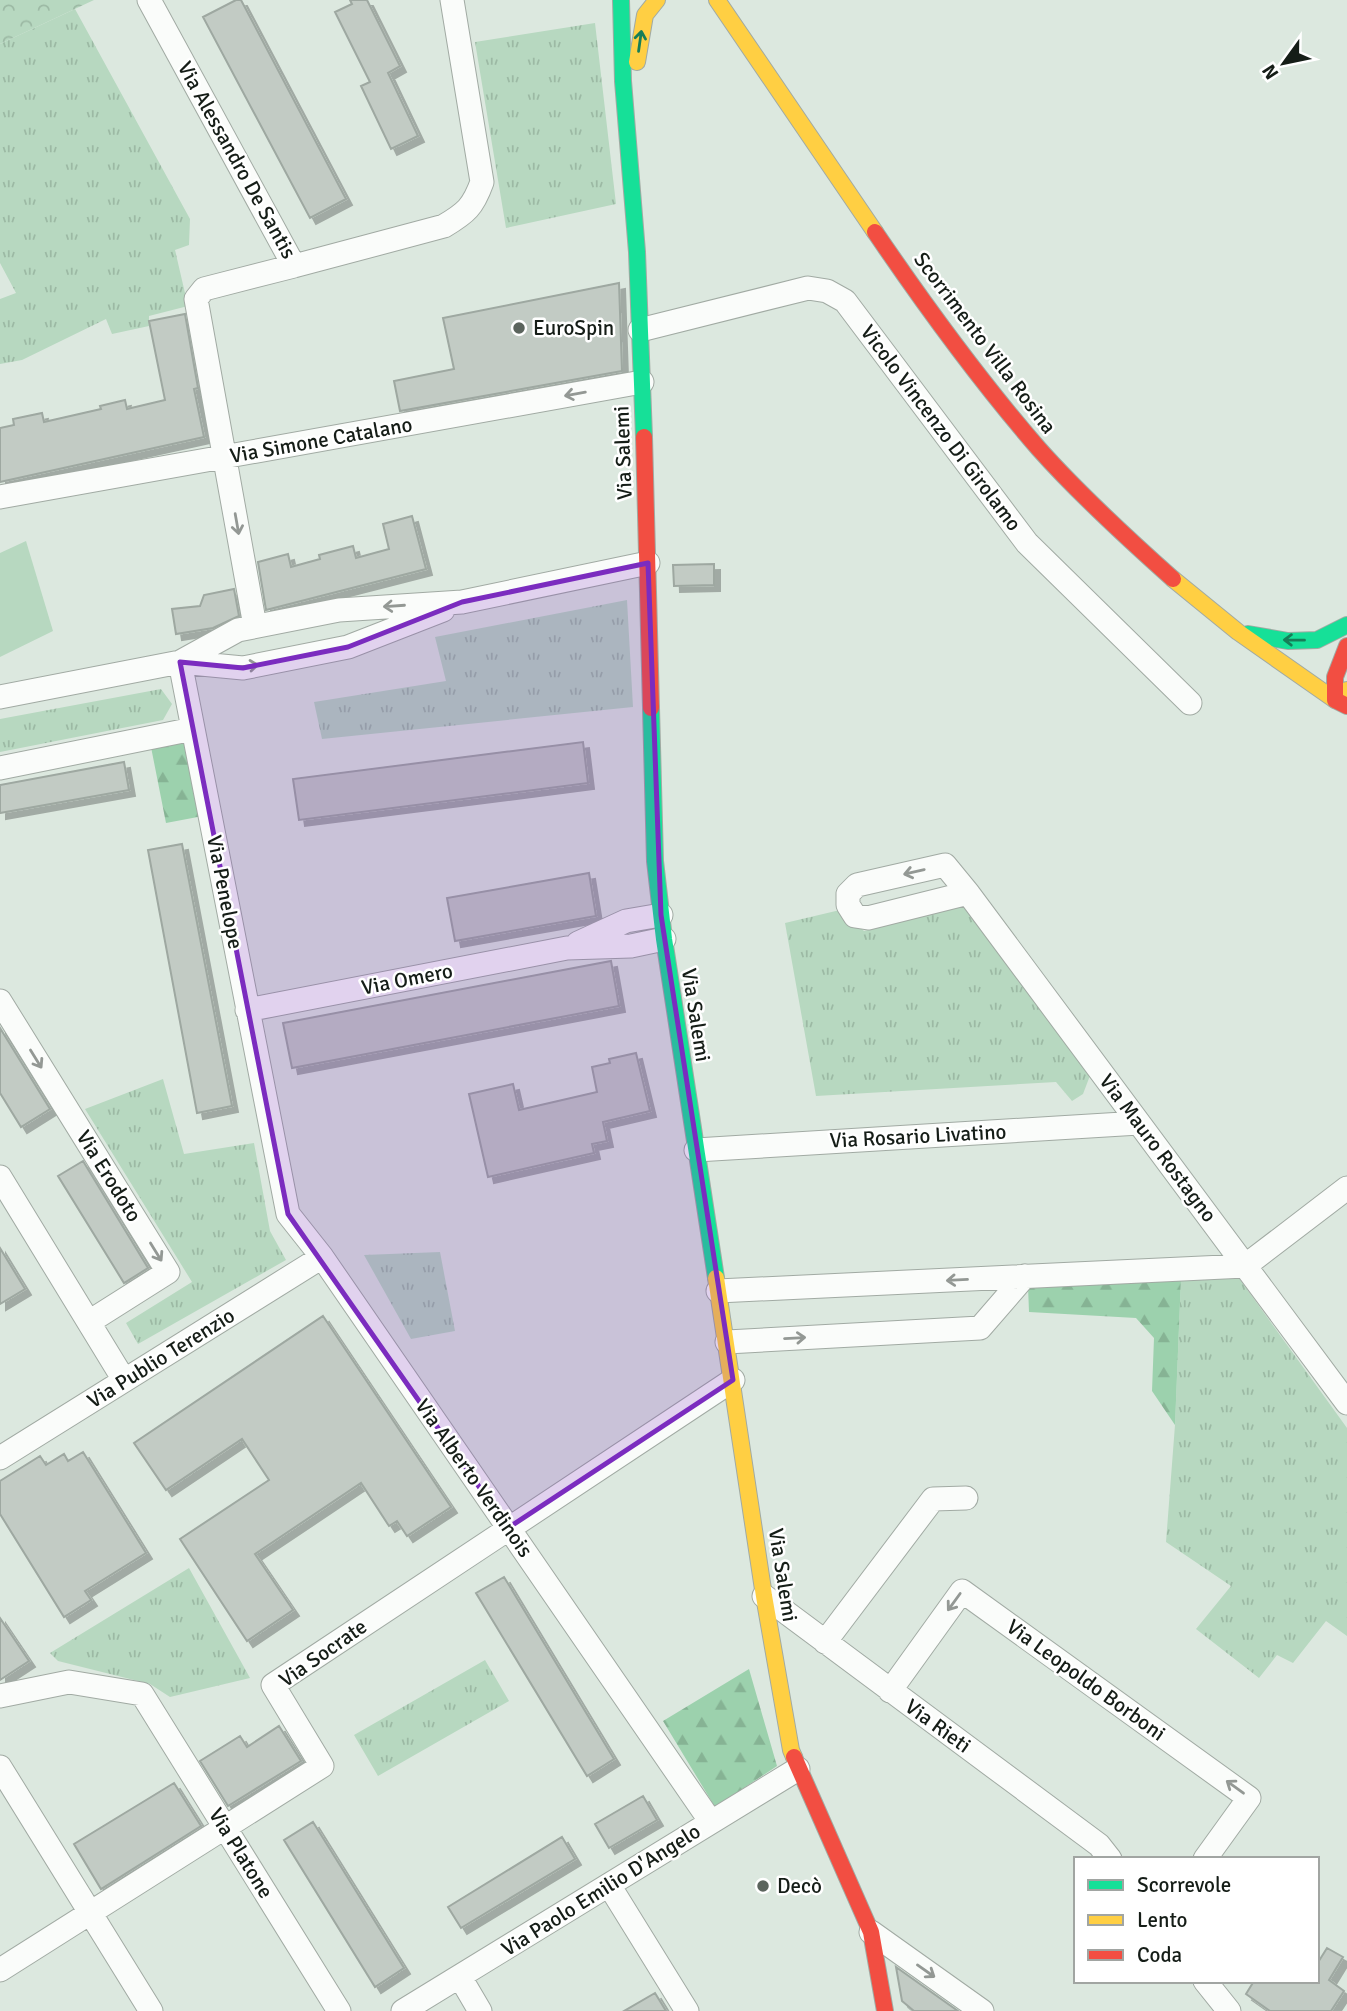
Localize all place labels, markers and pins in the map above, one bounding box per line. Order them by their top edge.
place label: EuroSpin [533,315,614,341]
marker: EuroSpin [511,320,527,336]
place label: Decò [777,1873,822,1899]
marker: Decò [755,1878,771,1894]

